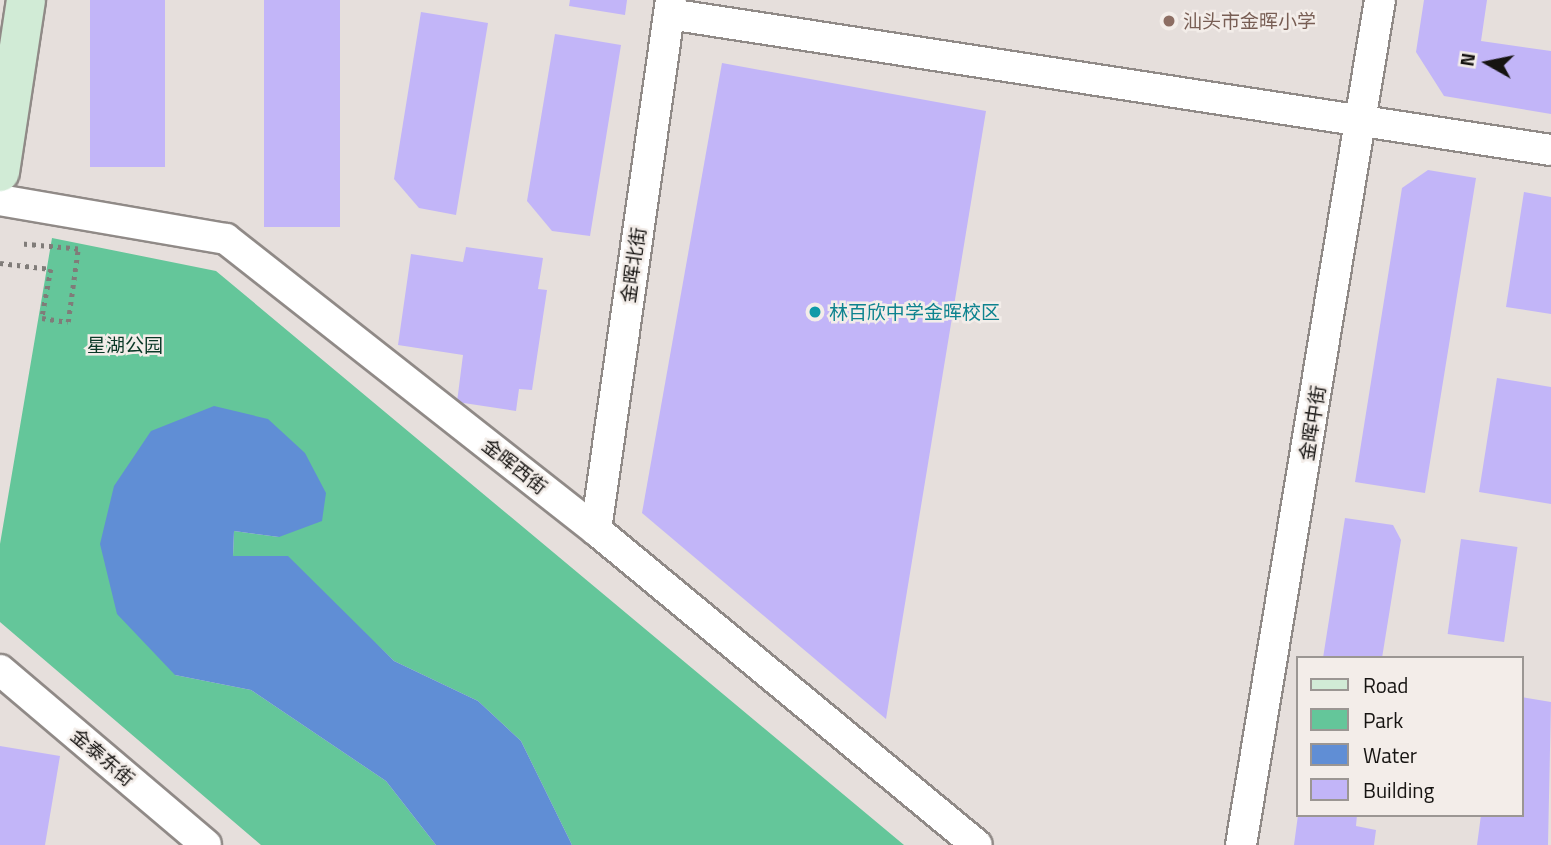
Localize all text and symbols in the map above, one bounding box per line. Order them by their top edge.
place label: 汕头市金晖小学 [1183,10,1316,32]
marker: 汕头市金晖小学 [1161,13,1177,29]
north arrow [1453,28,1523,98]
text: N [1451,51,1482,68]
street label: 金晖北街 [616,226,650,304]
place label: 林百欣中学金晖校区 [829,301,1000,323]
marker: 林百欣中学金晖校区 [807,304,823,320]
park label: 星湖公园 [87,334,163,356]
street label: 金晖中街 [1295,384,1329,462]
street label: 金晖西街 [478,434,552,498]
legend [1296,656,1523,817]
text: Road [1363,669,1408,701]
text: Park [1363,704,1403,736]
street label: 金泰东街 [67,724,139,790]
text: Water [1363,739,1417,771]
text: Building [1363,774,1434,806]

